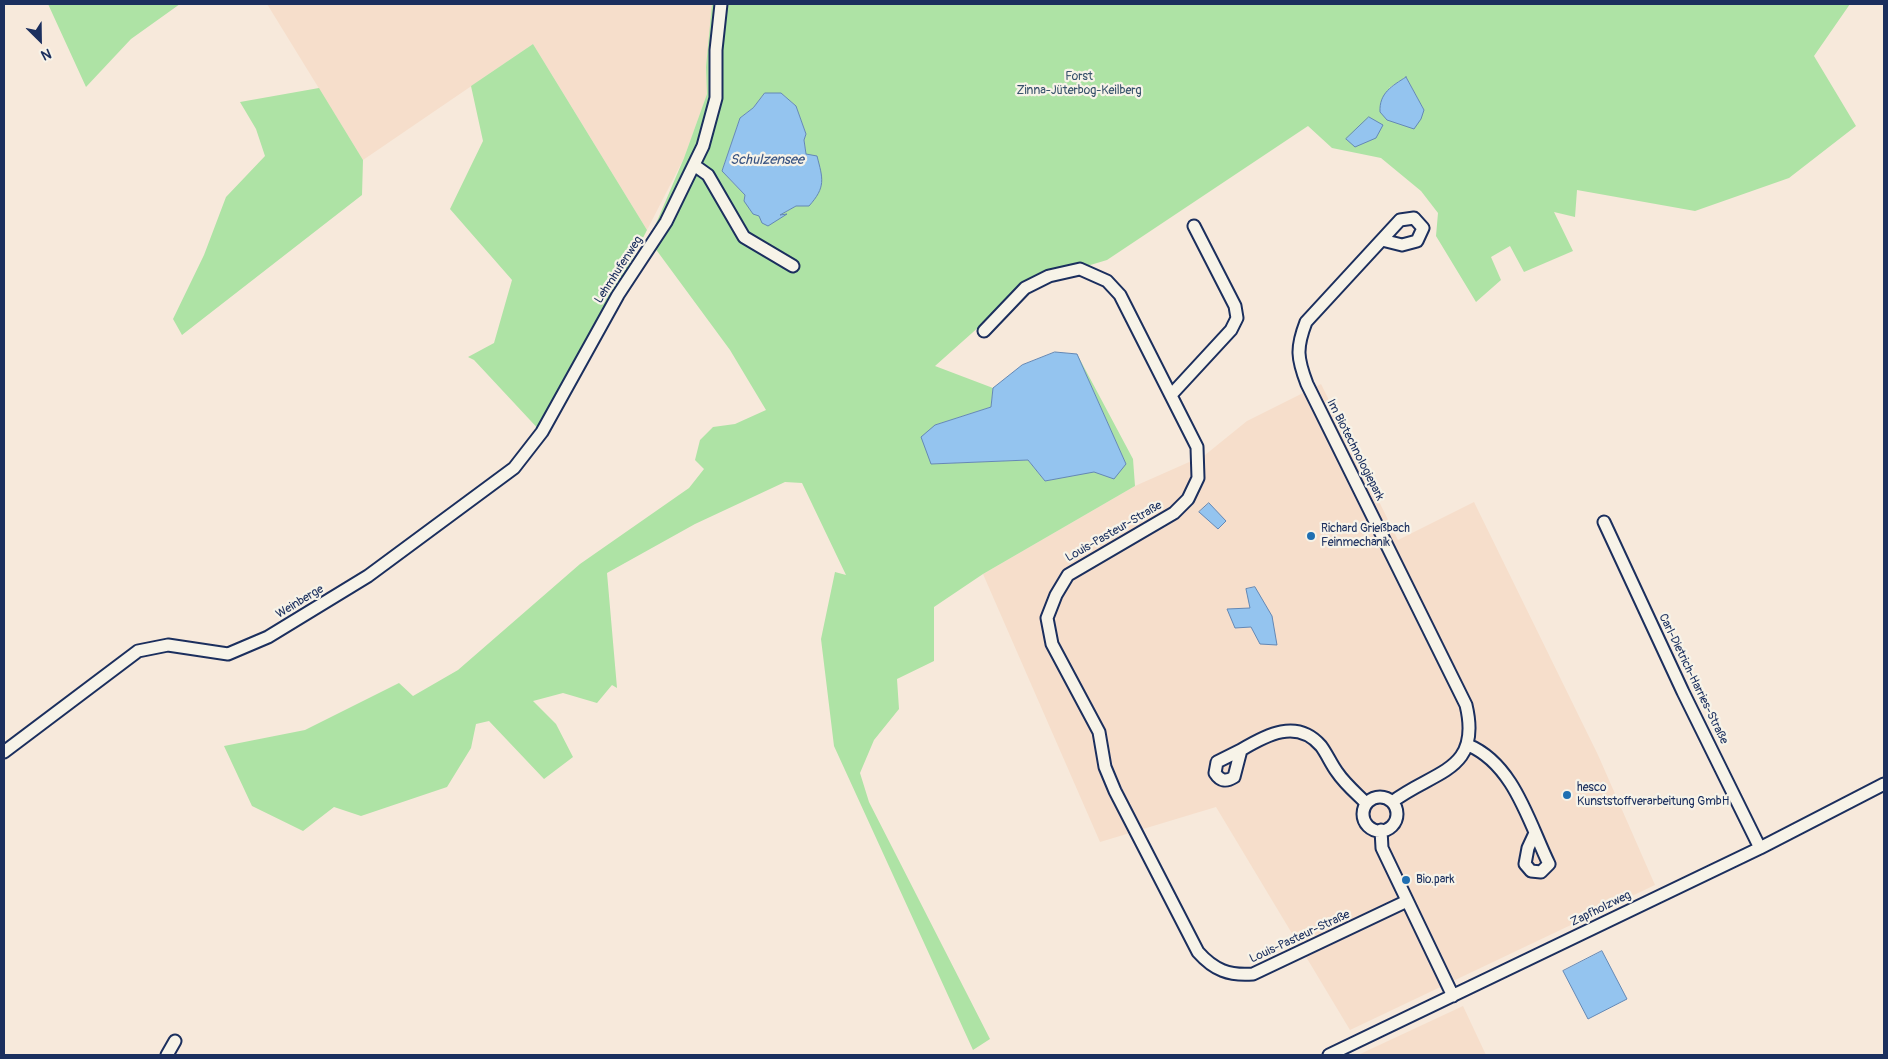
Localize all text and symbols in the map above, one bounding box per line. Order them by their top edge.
north arrow [15,15,65,65]
text: N [38,45,54,64]
park label: Forst Zinna-Jüterbog-Keilberg [1016,70,1142,98]
water label: Schulzensee [730,152,804,168]
street label: Lehmhufenweg [592,234,646,306]
street label: Im Biotechnologiepark [1323,397,1387,503]
street label: Louis-Pasteur-Straße [1063,499,1165,565]
place label: Richard Grießbach Feinmechanik [1321,522,1410,550]
marker: Richard Grießbach Feinmechanik [1305,530,1317,542]
street label: Weinberge [274,582,326,622]
street label: Carl-Dietrich-Harries-Straße [1655,611,1731,747]
place label: hesco Kunststoffverarbeitung GmbH [1577,781,1729,809]
marker: hesco Kunststoffverarbeitung GmbH [1561,789,1573,801]
place label: Bio.park [1416,873,1455,887]
marker: Bio.park [1400,874,1412,886]
street label: Zapfholzweg [1568,888,1634,930]
street label: Louis-Pasteur-Straße [1248,907,1352,967]

